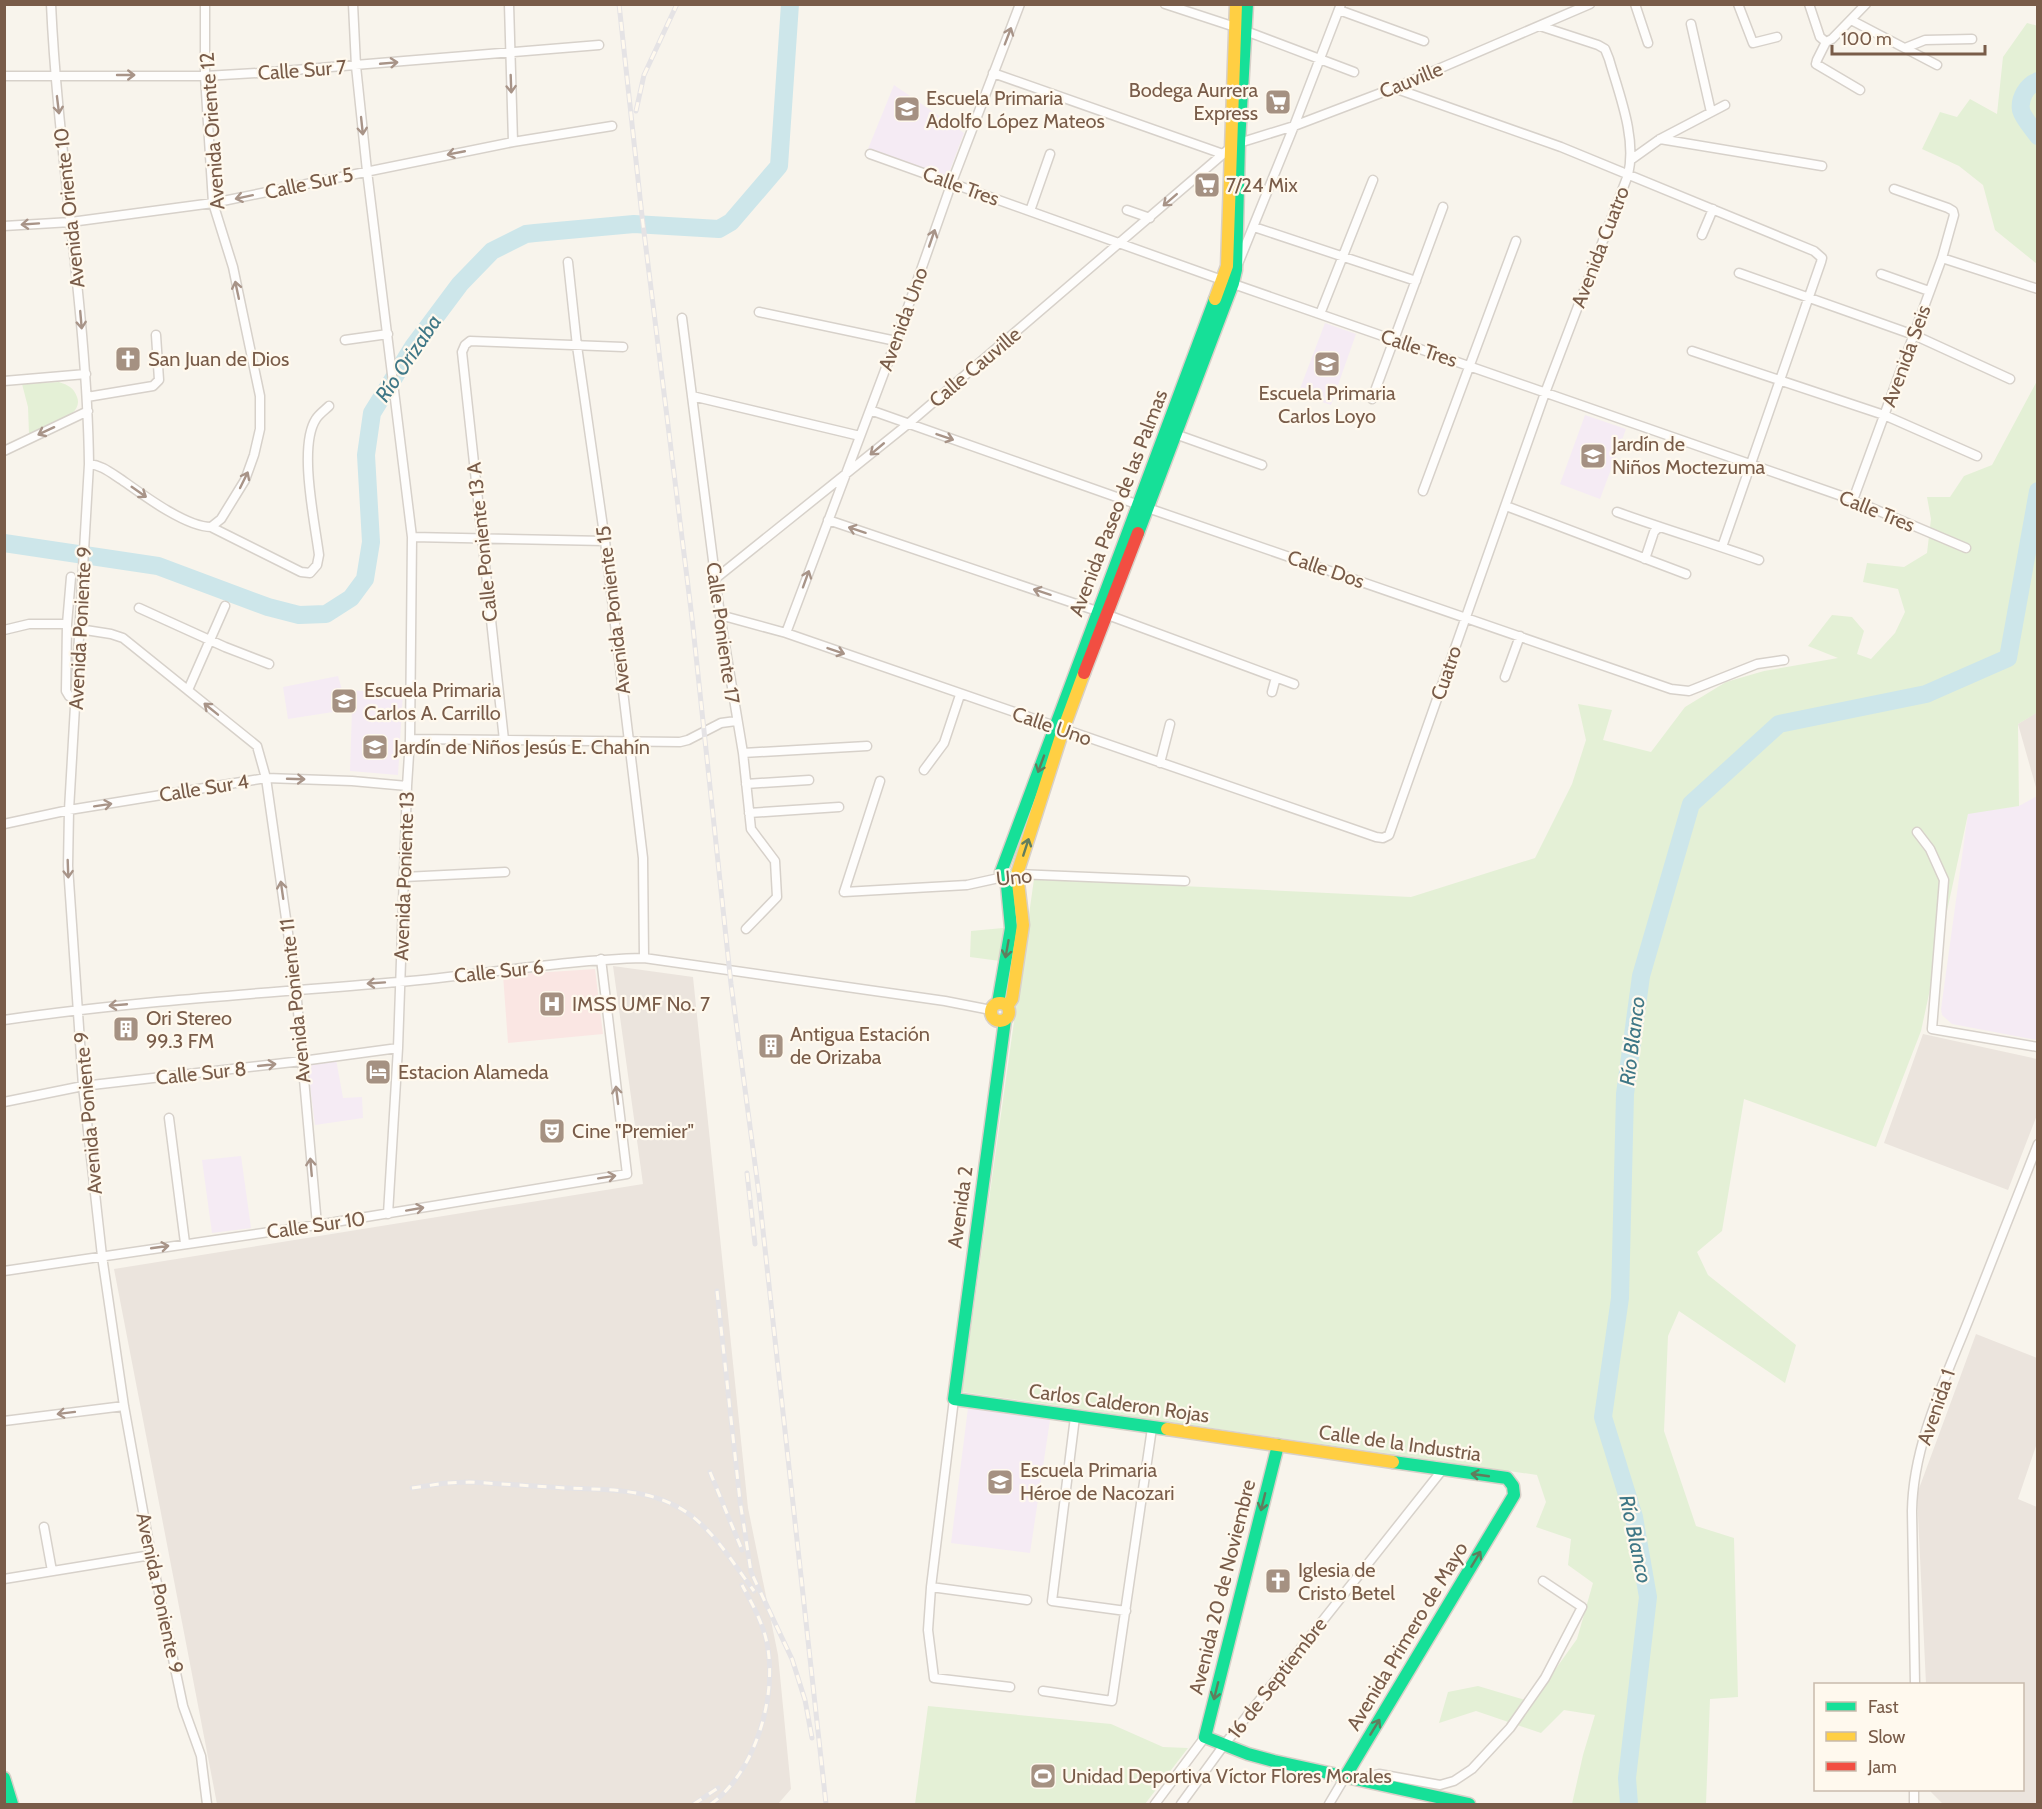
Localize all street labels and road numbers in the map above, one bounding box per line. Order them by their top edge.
street label: Avenida Oriente 12 [195,52,229,210]
street label: Calle Sur 7 [257,55,347,85]
street label: Cauville [1376,57,1446,103]
street label: Avenida Oriente 10 [49,127,89,289]
street label: Calle Tres [920,161,1002,211]
street label: Calle Sur 5 [263,162,355,204]
street label: Avenida Cuatro [1566,183,1634,311]
street label: Avenida Uno [873,264,933,374]
street label: Avenida Seis [1876,302,1936,410]
street label: Calle Cauville [924,322,1026,412]
street label: Calle Tres [1378,324,1460,372]
street label: Avenida Paseo de las Palmas [1064,386,1172,620]
street label: Calle Poniente 13 A [462,460,502,623]
street label: Calle Tres [1836,485,1918,537]
street label: Avenida Poniente 15 [591,524,635,696]
street label: Calle Dos [1284,545,1368,593]
street label: Avenida Poniente 9 [64,546,96,710]
street label: Calle Poniente 17 [701,561,745,705]
street label: Cuatro [1426,643,1466,703]
street label: Calle Uno [1009,701,1095,751]
street label: Calle Sur 4 [157,769,251,807]
street label: Avenida Poniente 13 [389,791,419,961]
street label: Uno [995,863,1033,891]
street label: Avenida Poniente 11 [274,917,316,1085]
street label: Calle Sur 6 [453,954,545,988]
street label: Avenida Poniente 9 [69,1030,107,1196]
street label: Calle Sur 8 [155,1056,247,1090]
street label: Avenida 2 [942,1164,978,1250]
street label: Calle Sur 10 [265,1206,367,1244]
street label: Avenida 1 [1912,1366,1960,1448]
street label: Carlos Calderon Rojas [1027,1378,1211,1428]
street label: Calle de la Industria [1317,1420,1483,1466]
street label: Avenida 20 de Noviembre [1184,1477,1260,1697]
street label: Avenida Poniente 9 [131,1510,189,1676]
street label: Avenida Primero de Mayo [1341,1538,1473,1734]
street label: 16 de Septiembre [1222,1613,1332,1743]

